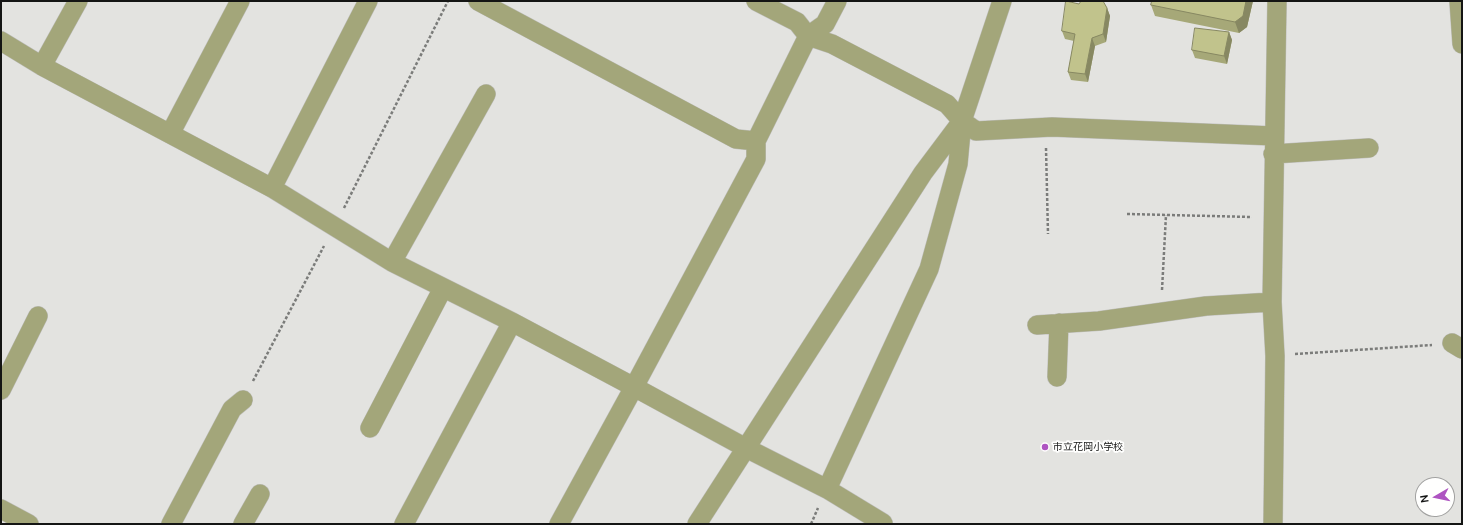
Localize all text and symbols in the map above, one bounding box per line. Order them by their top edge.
place label: 市立花岡小学校 [1053,441,1123,453]
marker: 市立花岡小学校 [1040,442,1050,452]
north arrow [1415,477,1455,517]
text: N [1418,494,1431,504]

